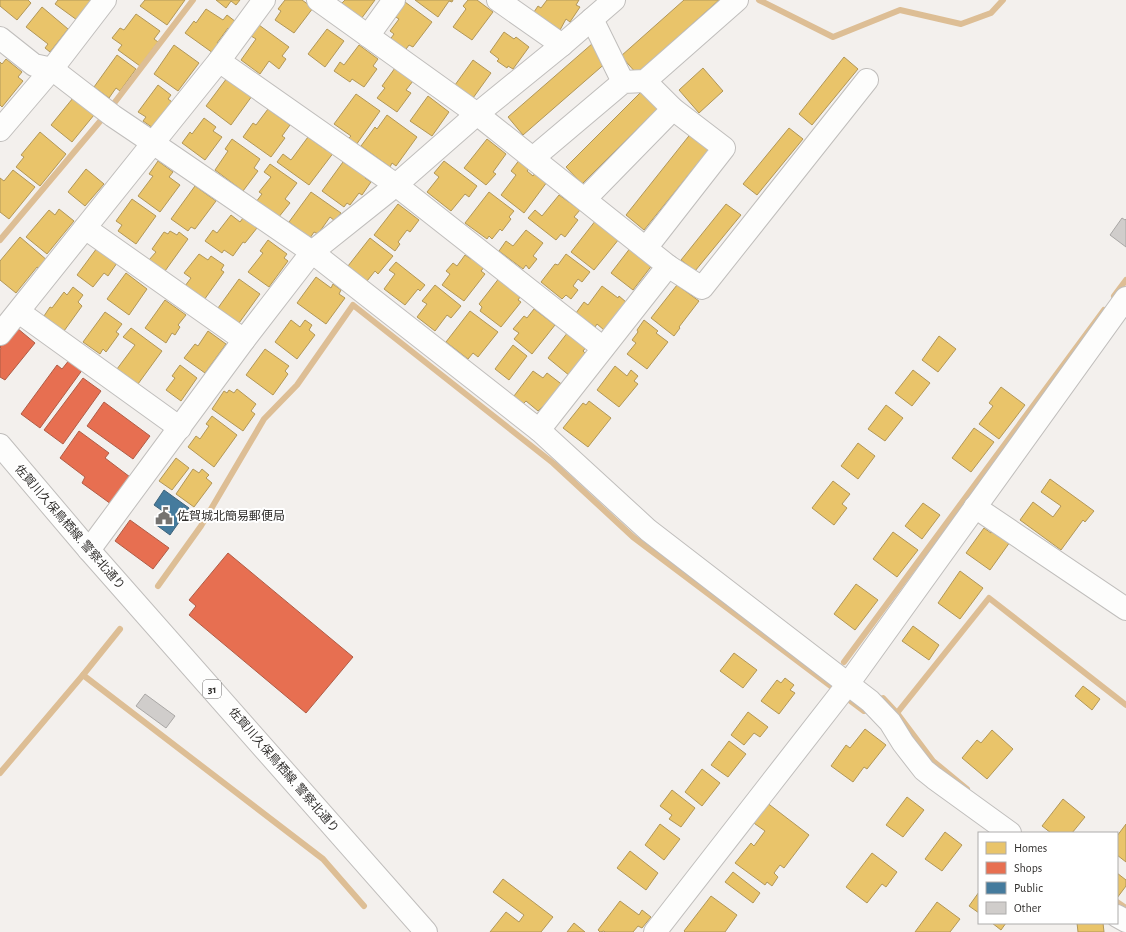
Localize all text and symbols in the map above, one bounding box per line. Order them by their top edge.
street label: 佐賀川久保鳥栖線, 警察北通り [13,462,128,592]
public building icon: 佐賀城北簡易郵便局 [154,506,174,526]
place label: 佐賀城北簡易郵便局 [177,509,285,522]
road number: 31 [203,680,221,698]
street label: 佐賀川久保鳥栖線, 警察北通り [227,705,342,835]
legend [978,832,1118,924]
text: Homes [1014,842,1047,854]
text: Shops [1014,862,1042,874]
text: Public [1014,882,1043,894]
text: Other [1014,902,1041,914]

